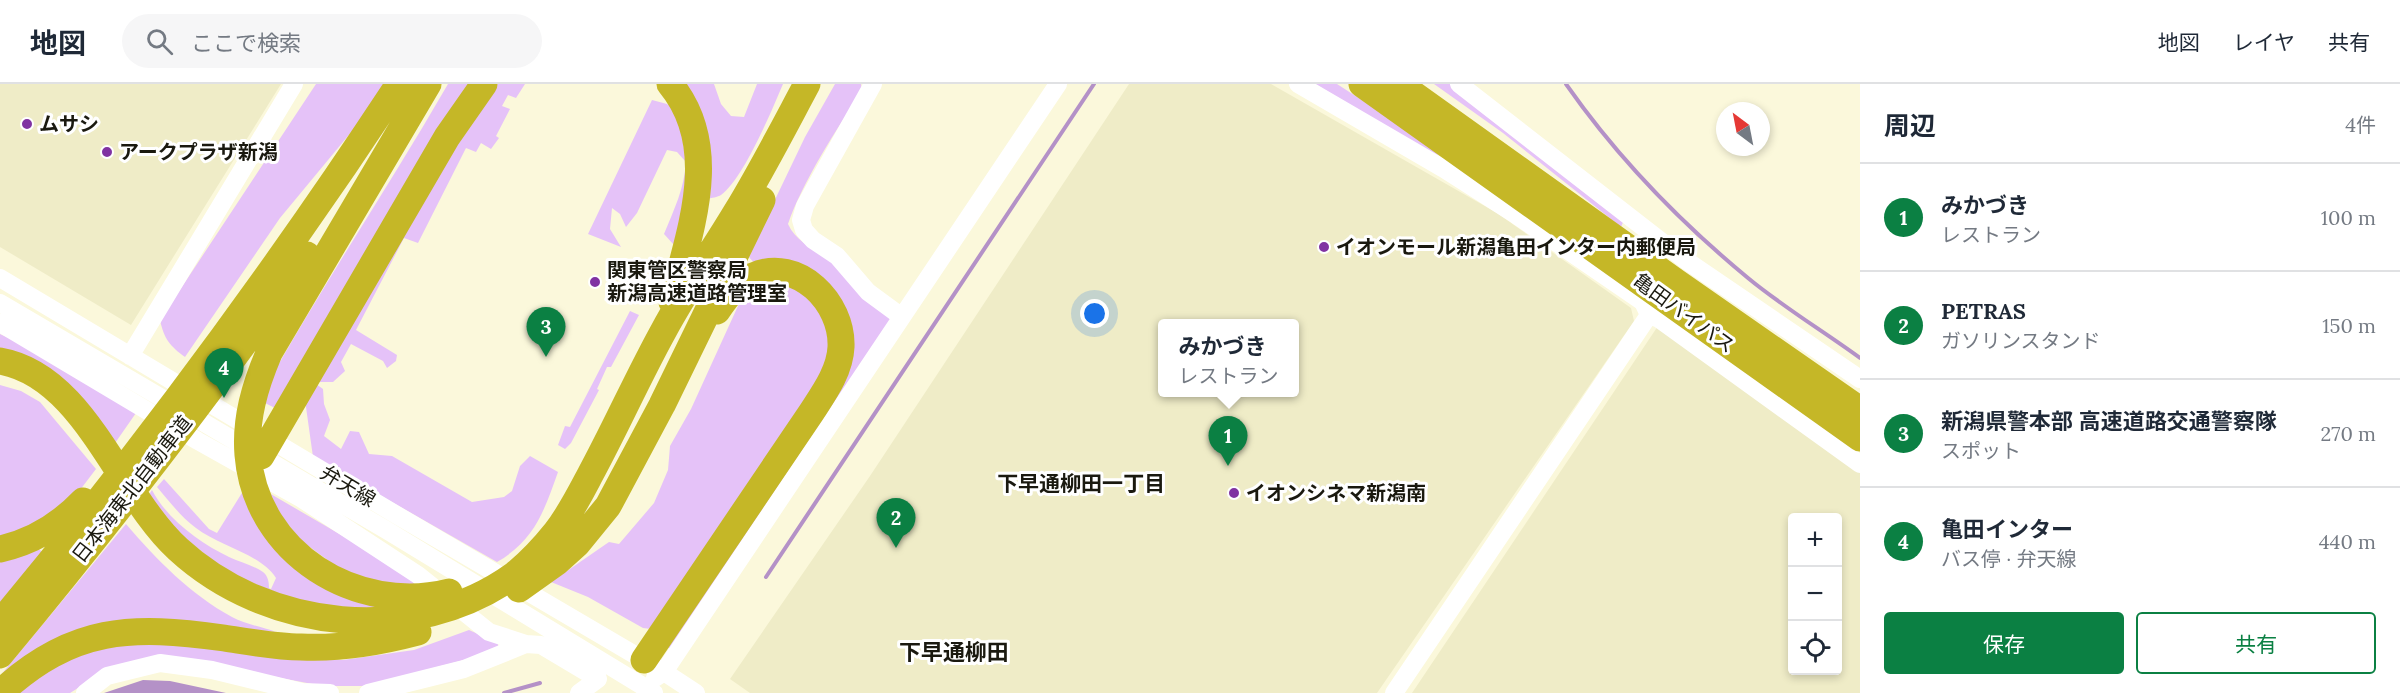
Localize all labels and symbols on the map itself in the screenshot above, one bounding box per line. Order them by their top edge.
north arrow [1716,102,1770,156]
place label: ムサシ [39,111,99,136]
marker: ムサシ [20,117,34,131]
place label: アークプラザ新潟 [119,139,278,164]
marker: アークプラザ新潟 [100,145,114,159]
place label: イオンモール新潟亀田インター内郵便局 [1336,234,1696,259]
marker: イオンモール新潟亀田インター内郵便局 [1317,240,1331,254]
place label: 関東管区警察局 新潟高速道路管理室 [607,257,787,305]
street label: 亀田バイパス [1629,267,1740,358]
marker: 関東管区警察局 新潟高速道路管理室 [588,275,602,289]
your location [1080,299,1109,328]
pin: 3 [526,308,566,357]
pin: 4 [204,348,244,398]
street label: 日本海東北自動車道 [66,410,197,567]
pin: 1 [1208,416,1248,466]
street label: 弁天線 [316,459,380,512]
district label: 下早通柳田一丁目 [997,470,1165,497]
place label: イオンシネマ新潟南 [1246,480,1426,505]
marker: イオンシネマ新潟南 [1227,486,1241,500]
pin: 2 [876,498,916,548]
district label: 下早通柳田 [899,638,1009,666]

